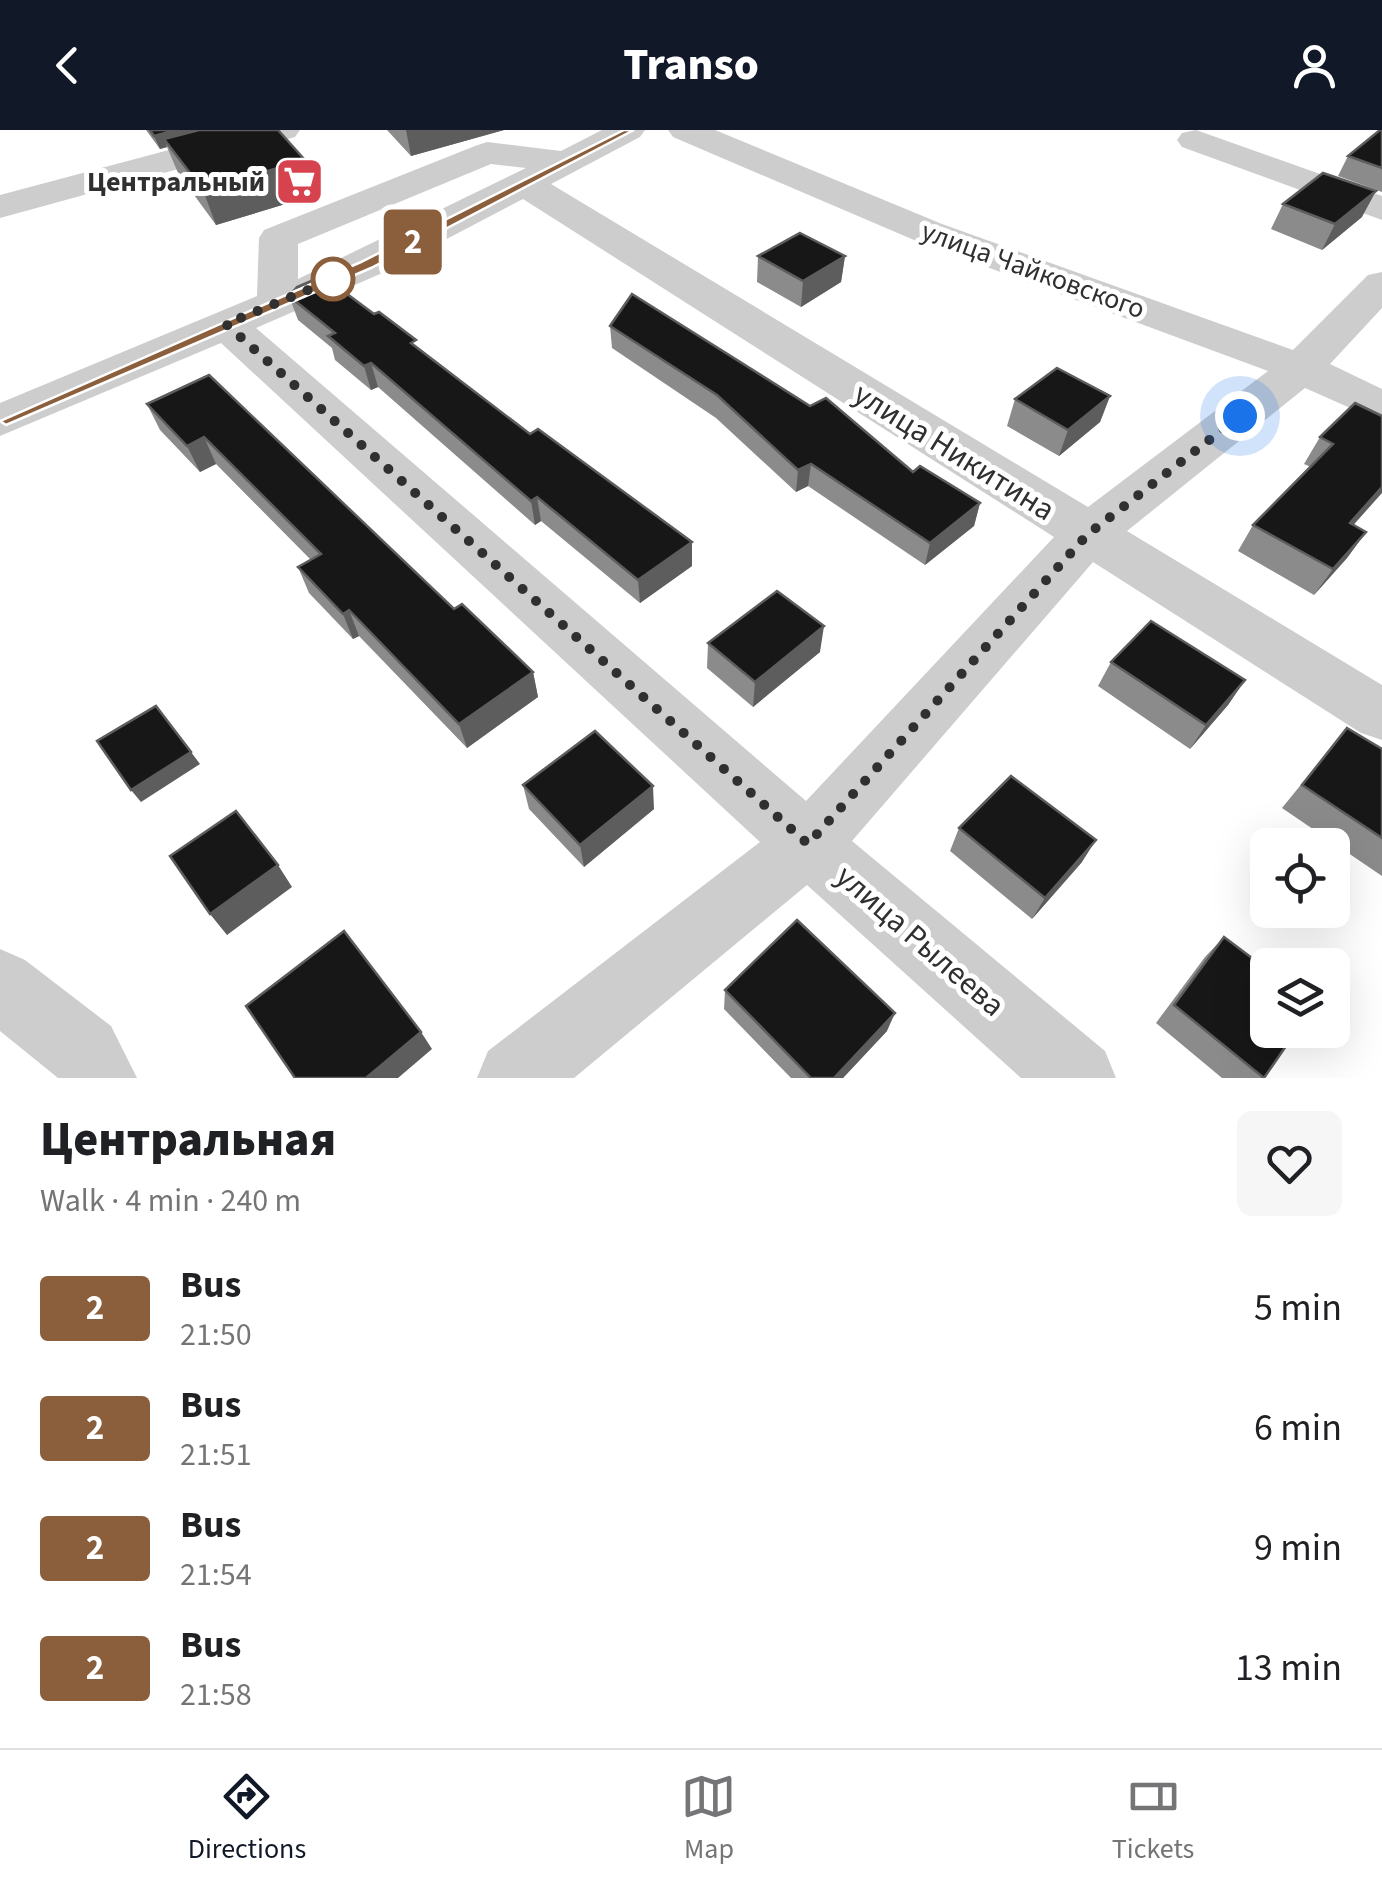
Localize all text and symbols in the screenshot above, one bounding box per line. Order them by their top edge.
text: Transo [623,33,759,97]
icon: back [40,38,95,93]
icon: person [1287,38,1342,93]
supermarket icon: Центральный [274,156,326,208]
place label: Центральный [87,162,265,202]
line badge: 2 [380,210,446,274]
street label: улица Чайковского [916,211,1150,329]
text: 2 [404,217,422,267]
unlabelled marker [312,258,354,300]
street label: улица Никитина [844,372,1064,532]
your location [1215,391,1265,441]
map controls [1250,828,1350,1048]
button: locate [1250,828,1350,928]
street label: улица Рылеева [825,854,1015,1028]
button: layers [1250,948,1350,1048]
text: Центральная [40,1106,336,1174]
button: heart [1237,1111,1342,1216]
text: Walk · 4 min · 240 m [40,1178,301,1224]
text: Bus [180,1258,241,1312]
text: 5 min [1254,1281,1342,1335]
text: 2 [86,1283,104,1333]
text: 21:50 [180,1312,252,1358]
text: Bus [180,1378,241,1432]
text: 6 min [1254,1401,1342,1455]
text: 2 [86,1403,104,1453]
text: 21:51 [180,1432,252,1478]
text: Bus [180,1498,241,1552]
text: 9 min [1254,1521,1342,1575]
text: 2 [86,1523,104,1573]
text: 21:54 [180,1552,252,1598]
text: Bus [180,1618,241,1672]
text: 13 min [1235,1641,1342,1695]
text: 2 [86,1643,104,1693]
text: 21:58 [180,1672,252,1718]
tab: Directions [188,1769,306,1869]
tab: Map [681,1769,736,1869]
tab: Tickets [1112,1769,1194,1869]

